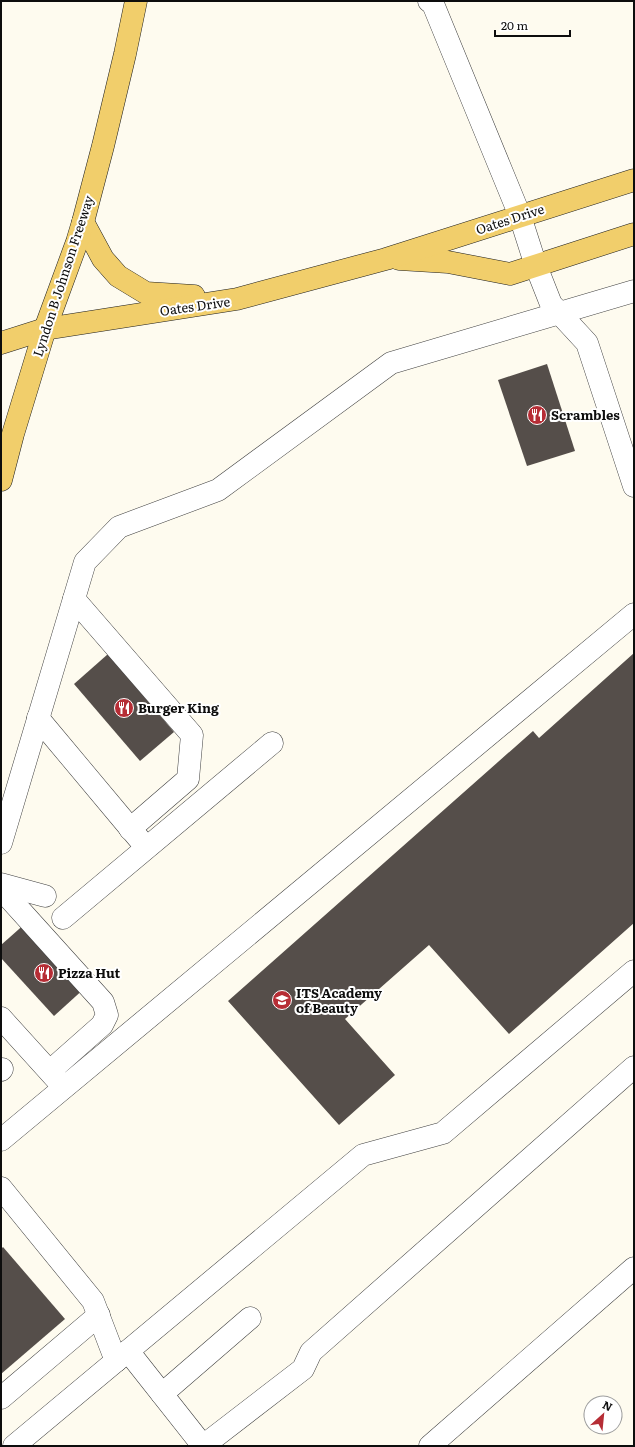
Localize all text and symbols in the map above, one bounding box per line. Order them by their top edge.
scale bar [495,12,570,38]
text: 20 m [501,16,528,34]
street label: Lyndon B Johnson Freeway [27,192,98,359]
street label: Oates Drive [473,198,547,239]
street label: Oates Drive [159,291,232,320]
restaurant icon: Scrambles [526,404,548,426]
place label: Scrambles [551,405,620,424]
restaurant icon: Burger King [113,697,135,719]
place label: Burger King [138,698,219,717]
restaurant icon: Pizza Hut [33,962,55,984]
place label: Pizza Hut [58,963,120,982]
place label: ITS Academy of Beauty [296,983,382,1017]
school or university icon: ITS Academy of Beauty [271,989,293,1011]
north arrow [583,1395,623,1435]
text: N [600,1396,616,1414]

